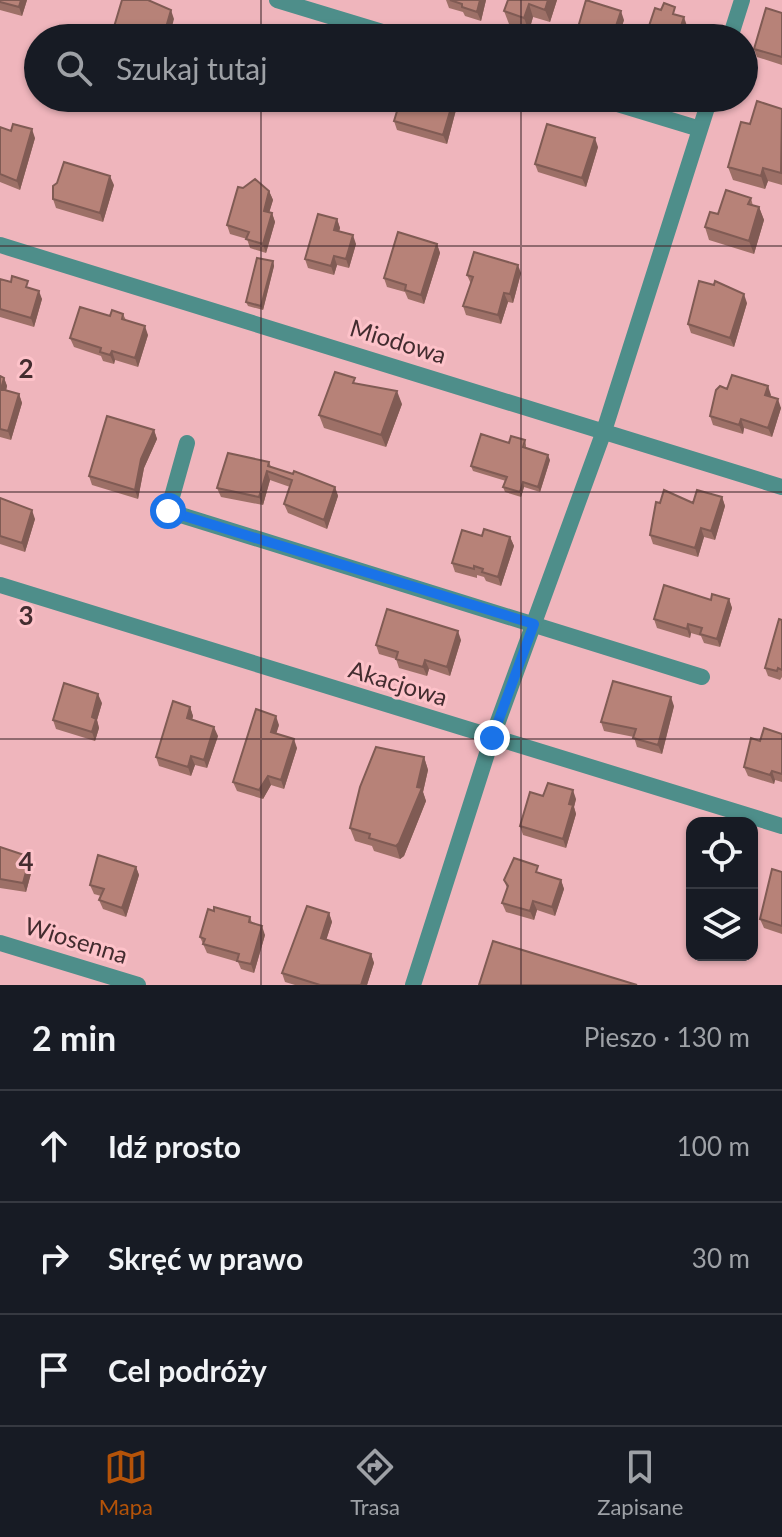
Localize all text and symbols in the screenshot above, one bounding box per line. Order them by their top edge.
search box [24,24,758,112]
icon: search [52,46,96,90]
text: Szukaj tutaj [116,50,267,86]
street label: Miodowa [347,312,450,369]
text: 2 [18,352,34,384]
route start [150,493,186,529]
text: 3 [18,599,34,631]
street label: Akacjowa [346,654,451,711]
route end [474,720,510,756]
map controls [686,817,758,961]
button: locate [686,817,758,889]
text: 4 [18,845,34,877]
button: layers [686,889,758,961]
street label: Wiosenna [22,910,131,969]
text: 2 min [32,1017,116,1058]
text: Pieszo · 130 m [584,1021,750,1053]
icon: ahead [32,1124,76,1168]
text: Idź prosto [108,1128,241,1164]
text: 100 m [677,1130,750,1162]
icon: right [32,1236,76,1280]
text: Skręć w prawo [108,1240,303,1276]
text: 30 m [692,1242,750,1274]
icon: arrive [32,1348,76,1392]
text: Cel podróży [108,1352,267,1388]
tab: Mapa [99,1445,153,1520]
tab: Trasa [350,1445,400,1520]
tab: Zapisane [597,1445,683,1520]

